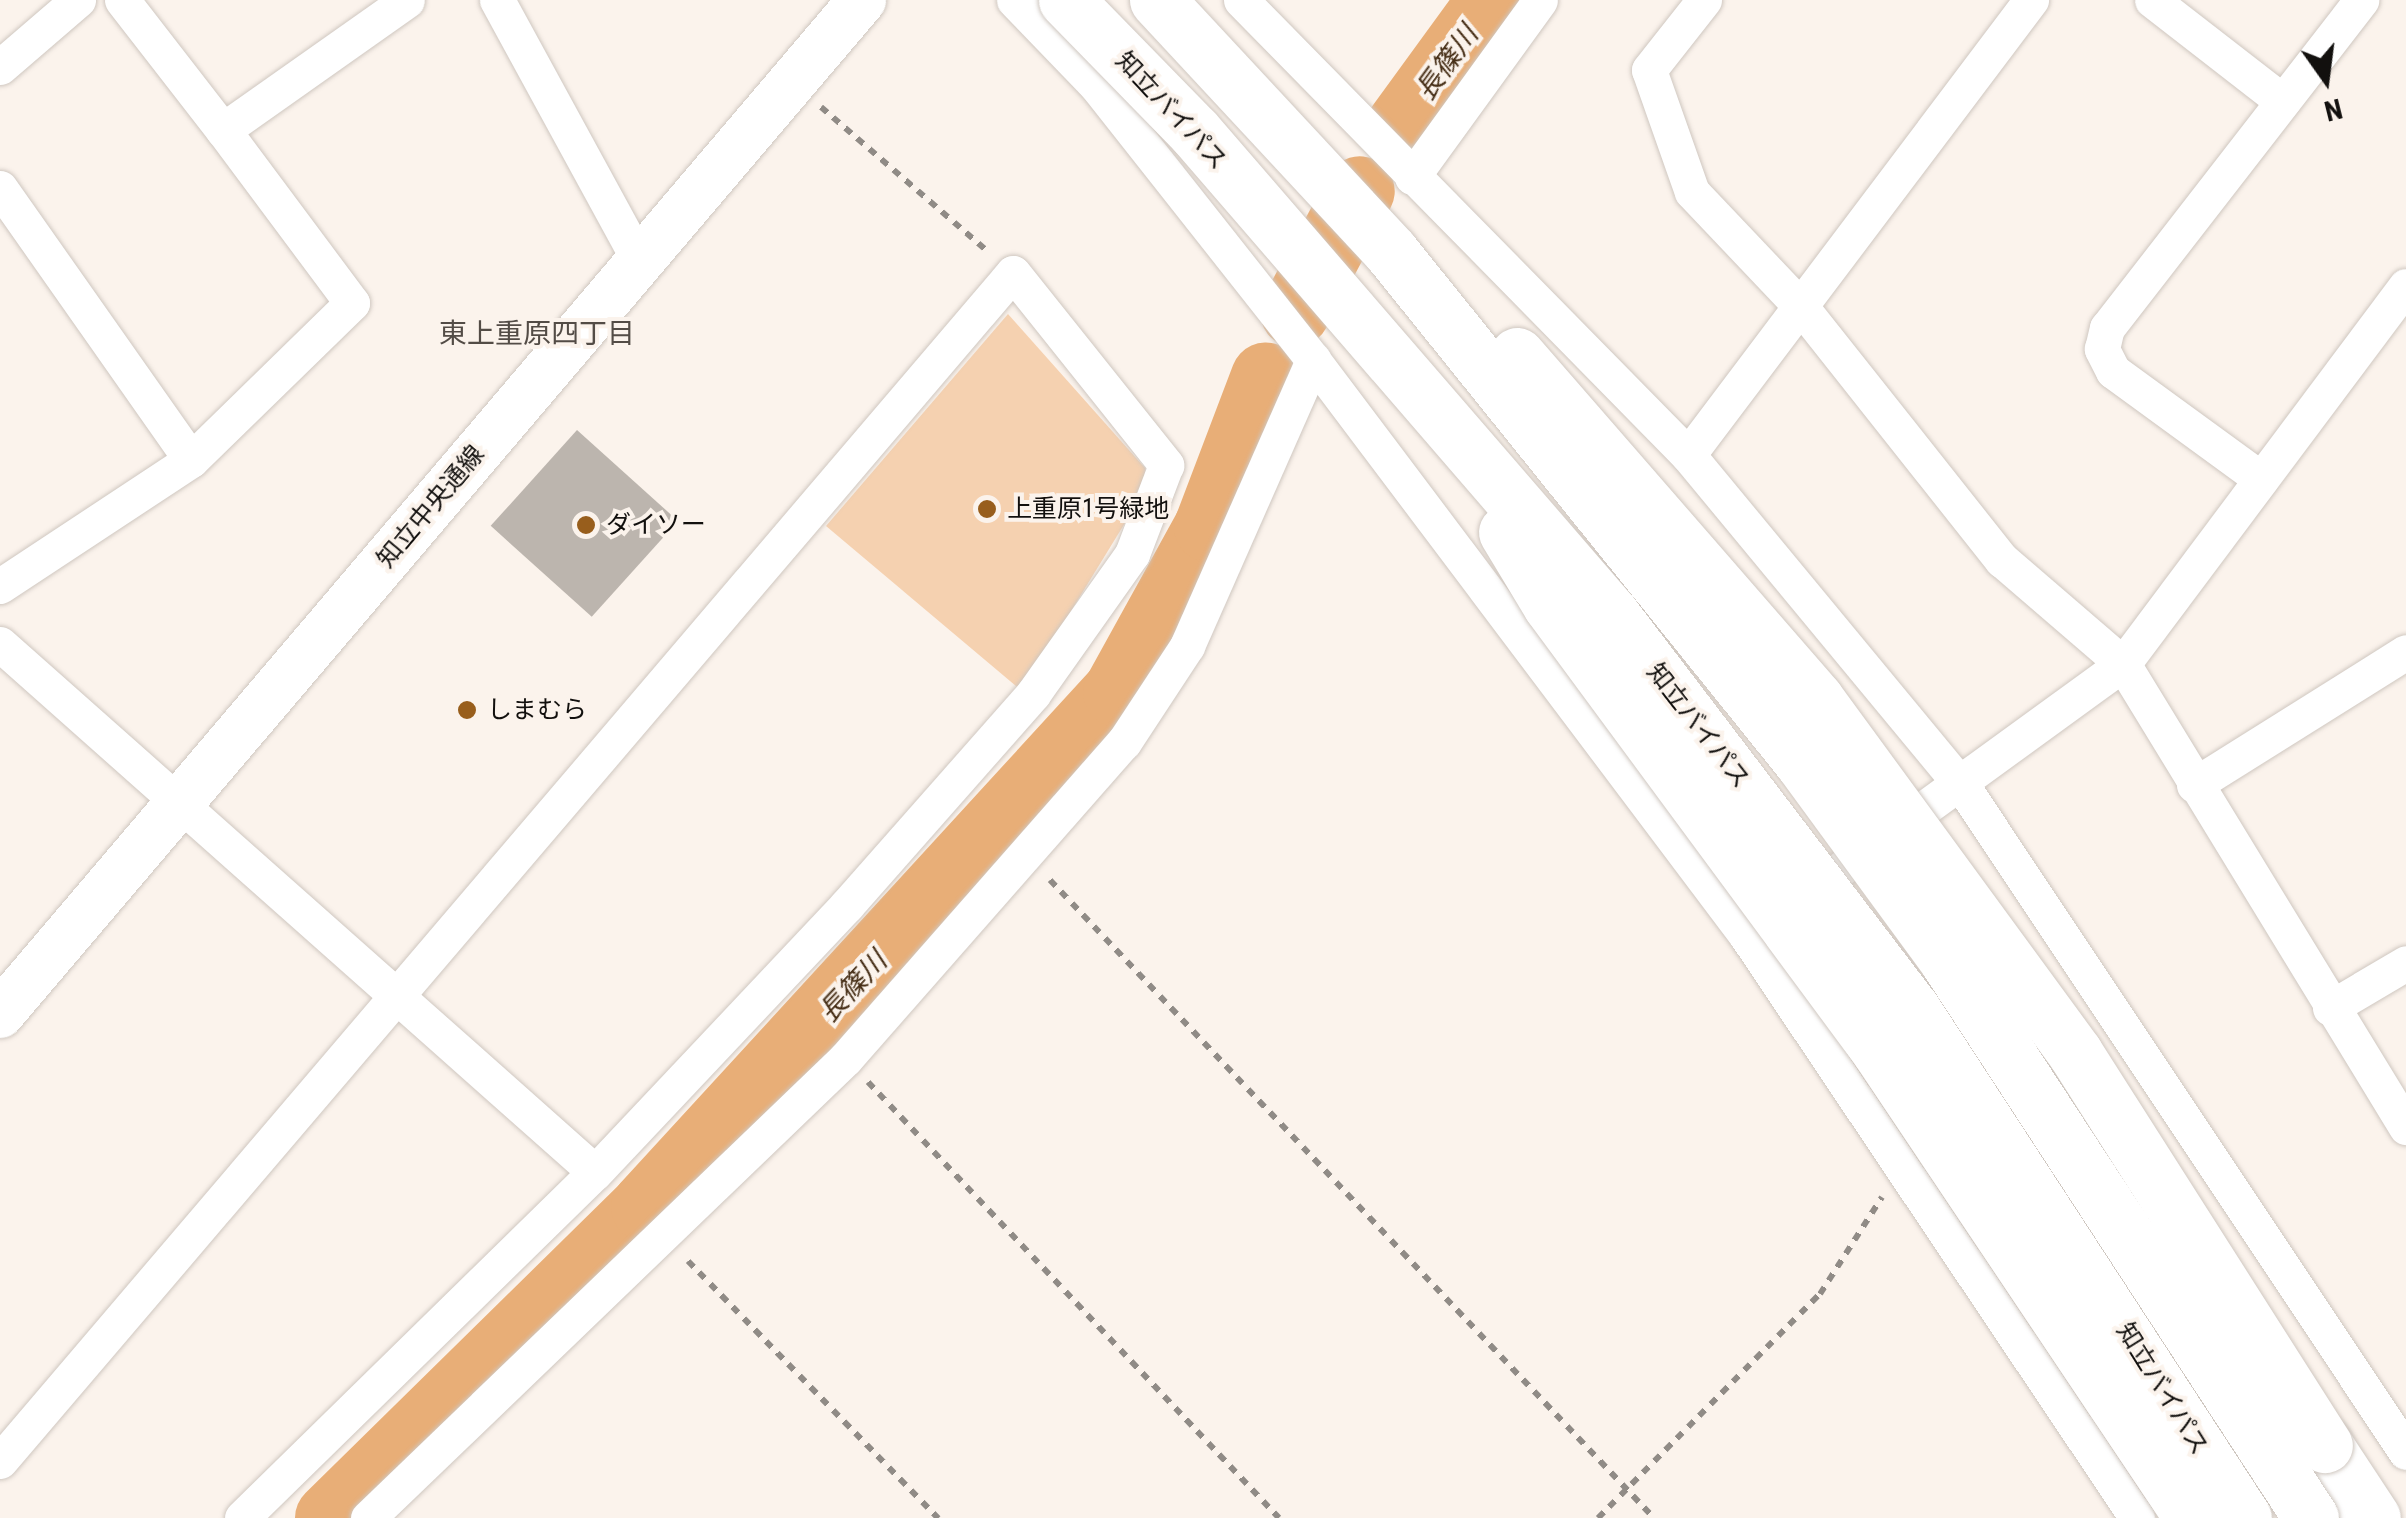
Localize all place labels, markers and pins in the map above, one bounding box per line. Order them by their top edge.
place label: 上重原1号緑地 [1007,494,1169,524]
marker: 上重原1号緑地 [976,498,998,520]
place label: ダイソー [606,510,706,540]
marker: ダイソー [575,514,597,536]
place label: しまむら [487,695,587,725]
marker: しまむら [456,699,478,721]

